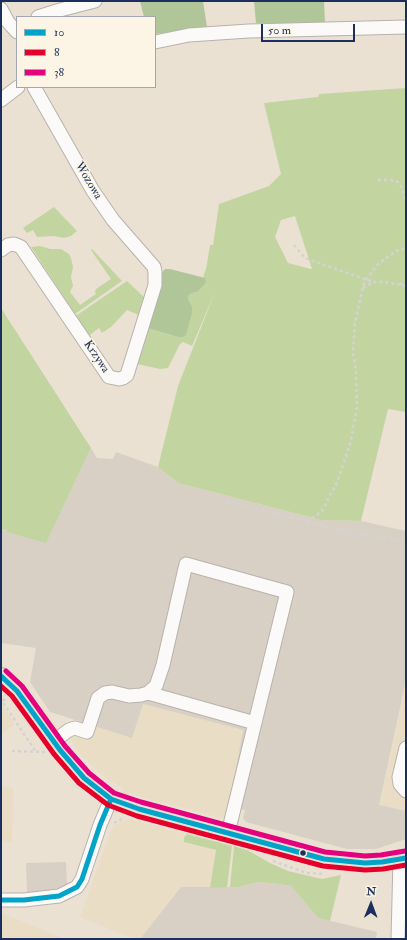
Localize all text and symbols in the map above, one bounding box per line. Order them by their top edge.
legend [16,16,156,88]
scale bar [263,16,357,42]
text: 50 m [268,23,291,38]
text: 10 [54,25,64,40]
text: 8 [54,45,60,60]
text: 38 [54,65,64,80]
street label: Wozowa [71,160,105,202]
street label: Krzywa [80,338,112,376]
unlabelled marker [298,848,308,858]
north arrow [351,884,391,924]
text: N [366,885,376,898]

